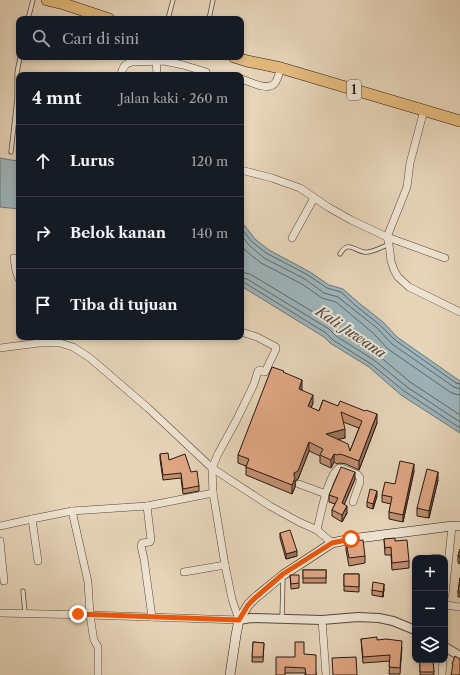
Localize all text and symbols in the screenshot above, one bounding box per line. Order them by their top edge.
search box [16,16,244,60]
icon: search [30,27,52,49]
text: Cari di sini [62,29,139,48]
road number: 1 [347,80,361,100]
text: 4 mnt [32,88,82,108]
text: Jalan kaki · 260 m [119,90,228,106]
icon: ahead [32,150,54,172]
text: Lurus [70,151,115,170]
text: 120 m [191,153,228,169]
icon: right [32,222,54,244]
text: Belok kanan [70,223,166,242]
text: 140 m [191,225,228,241]
icon: arrive [32,294,54,316]
text: Tiba di tujuan [70,295,178,314]
water label: Kali Juwana [312,301,390,362]
route start [342,530,360,548]
map controls [412,555,448,663]
button: + [412,555,448,591]
button: − [412,591,448,627]
route end [69,605,87,623]
button: layers [412,627,448,663]

